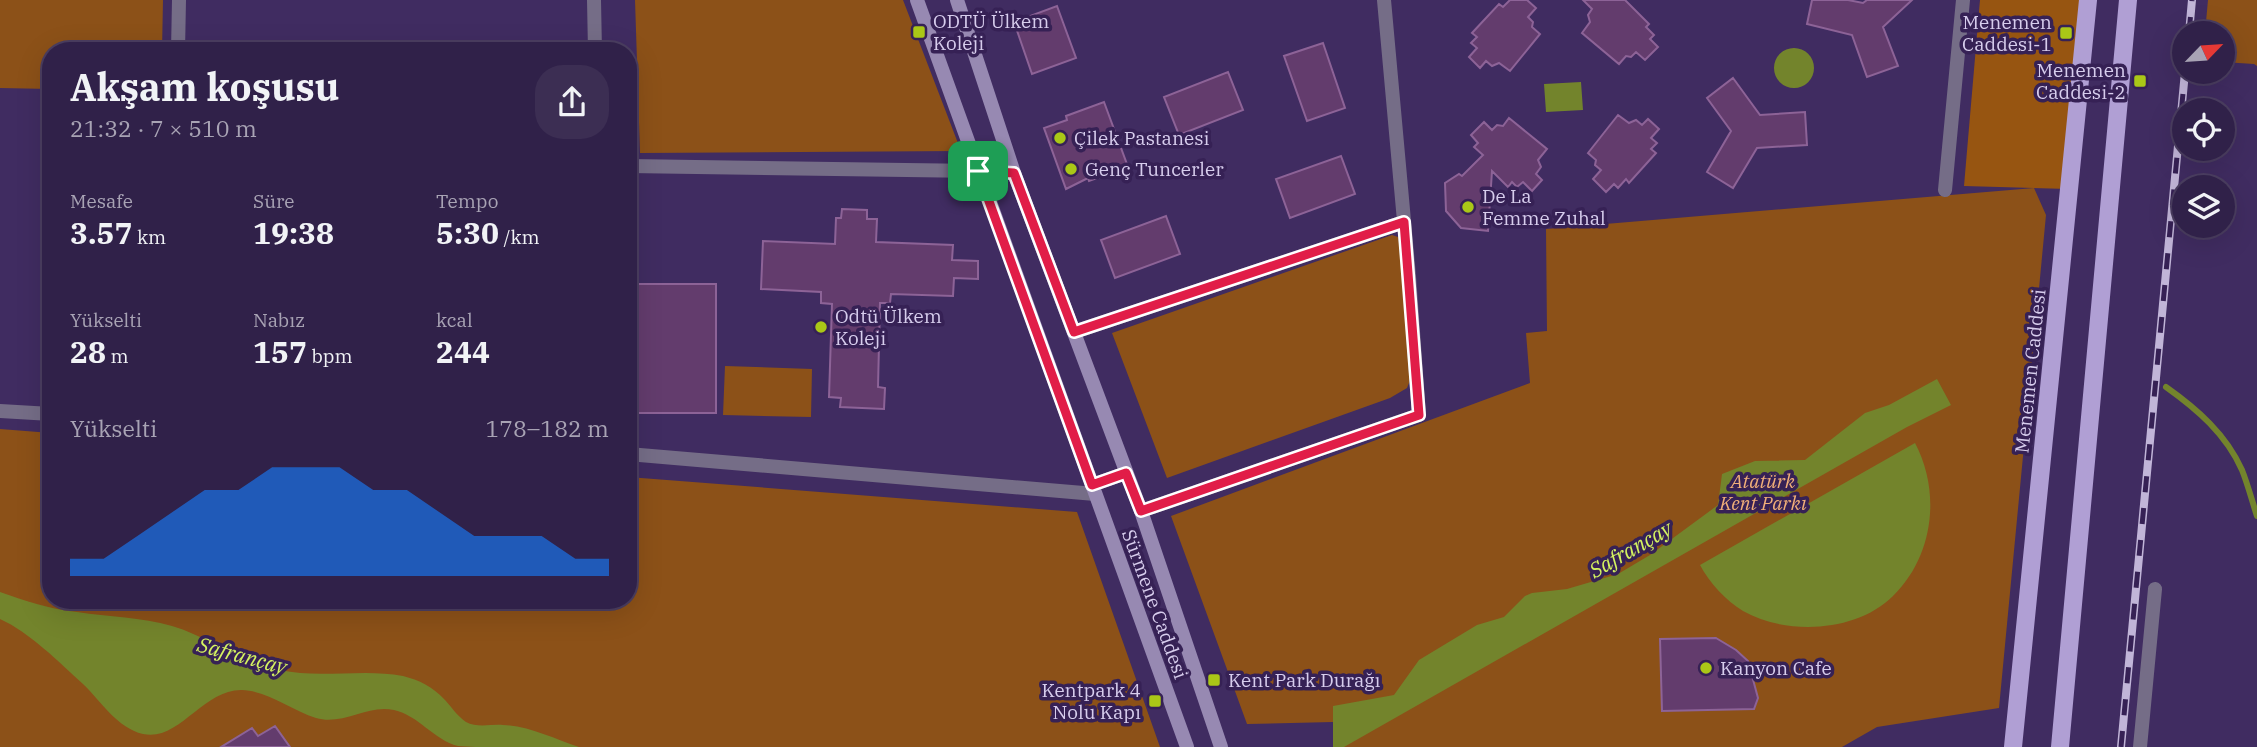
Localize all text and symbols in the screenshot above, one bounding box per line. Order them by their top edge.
place label: ODTÜ Ülkem Koleji [933,9,1049,55]
place label: Menemen Caddesi-1 [1962,10,2052,56]
north arrow [2172,21,2235,84]
map controls [2172,21,2235,238]
marker: ODTÜ Ülkem Koleji [911,24,927,40]
marker: Menemen Caddesi-1 [2058,25,2074,41]
place label: Menemen Caddesi-2 [2036,58,2126,104]
text: Akşam koşusu [70,62,339,111]
button: share [535,65,609,139]
marker: Menemen Caddesi-2 [2132,73,2148,89]
button: locate [2172,98,2235,161]
text: 21:32 · 7 × 510 m [70,113,257,143]
place label: Çilek Pastanesi [1074,126,1209,150]
marker: Çilek Pastanesi [1052,130,1068,146]
pin [948,141,1008,201]
icon: arrive [959,152,997,190]
place label: Genç Tuncerler [1085,157,1224,181]
marker: Genç Tuncerler [1063,161,1079,177]
button: layers [2172,175,2235,238]
place label: De La Femme Zuhal [1482,184,1606,230]
text: Mesafe [70,189,133,213]
text: Süre [253,189,295,213]
text: Tempo [436,189,498,213]
marker: De La Femme Zuhal [1460,199,1476,215]
text: 3.57 [70,213,132,252]
text: 19:38 [253,213,334,252]
text: 5:30 [436,213,499,252]
text: km [132,225,166,249]
text: /km [499,225,540,249]
street label: Menemen Caddesi [2009,288,2051,454]
place label: Odtü Ülkem Koleji [835,304,942,350]
text: Yükselti [70,308,142,332]
text: Nabız [253,308,305,332]
text: kcal [436,308,473,332]
marker: Odtü Ülkem Koleji [813,319,829,335]
text: 28 [70,332,106,371]
text: 157 [253,332,307,371]
text: 244 [436,332,490,371]
text: m [106,344,129,368]
text: bpm [307,344,353,368]
text: Yükselti [70,413,157,443]
text: 178–182 m [485,413,609,443]
park label: Atatürk Kent Parkı [1718,469,1807,515]
water label: Safrançay [1583,513,1679,584]
street label: Sürmene Caddesi [1117,526,1193,682]
water label: Safrançay [193,629,292,681]
place label: Kanyon Cafe [1720,656,1832,680]
marker: Kanyon Cafe [1698,660,1714,676]
place label: Kent Park Durağı [1228,668,1381,692]
marker: Kent Park Durağı [1206,672,1222,688]
place label: Kentpark 4 Nolu Kapı [1041,678,1141,724]
marker: Kentpark 4 Nolu Kapı [1147,693,1163,709]

